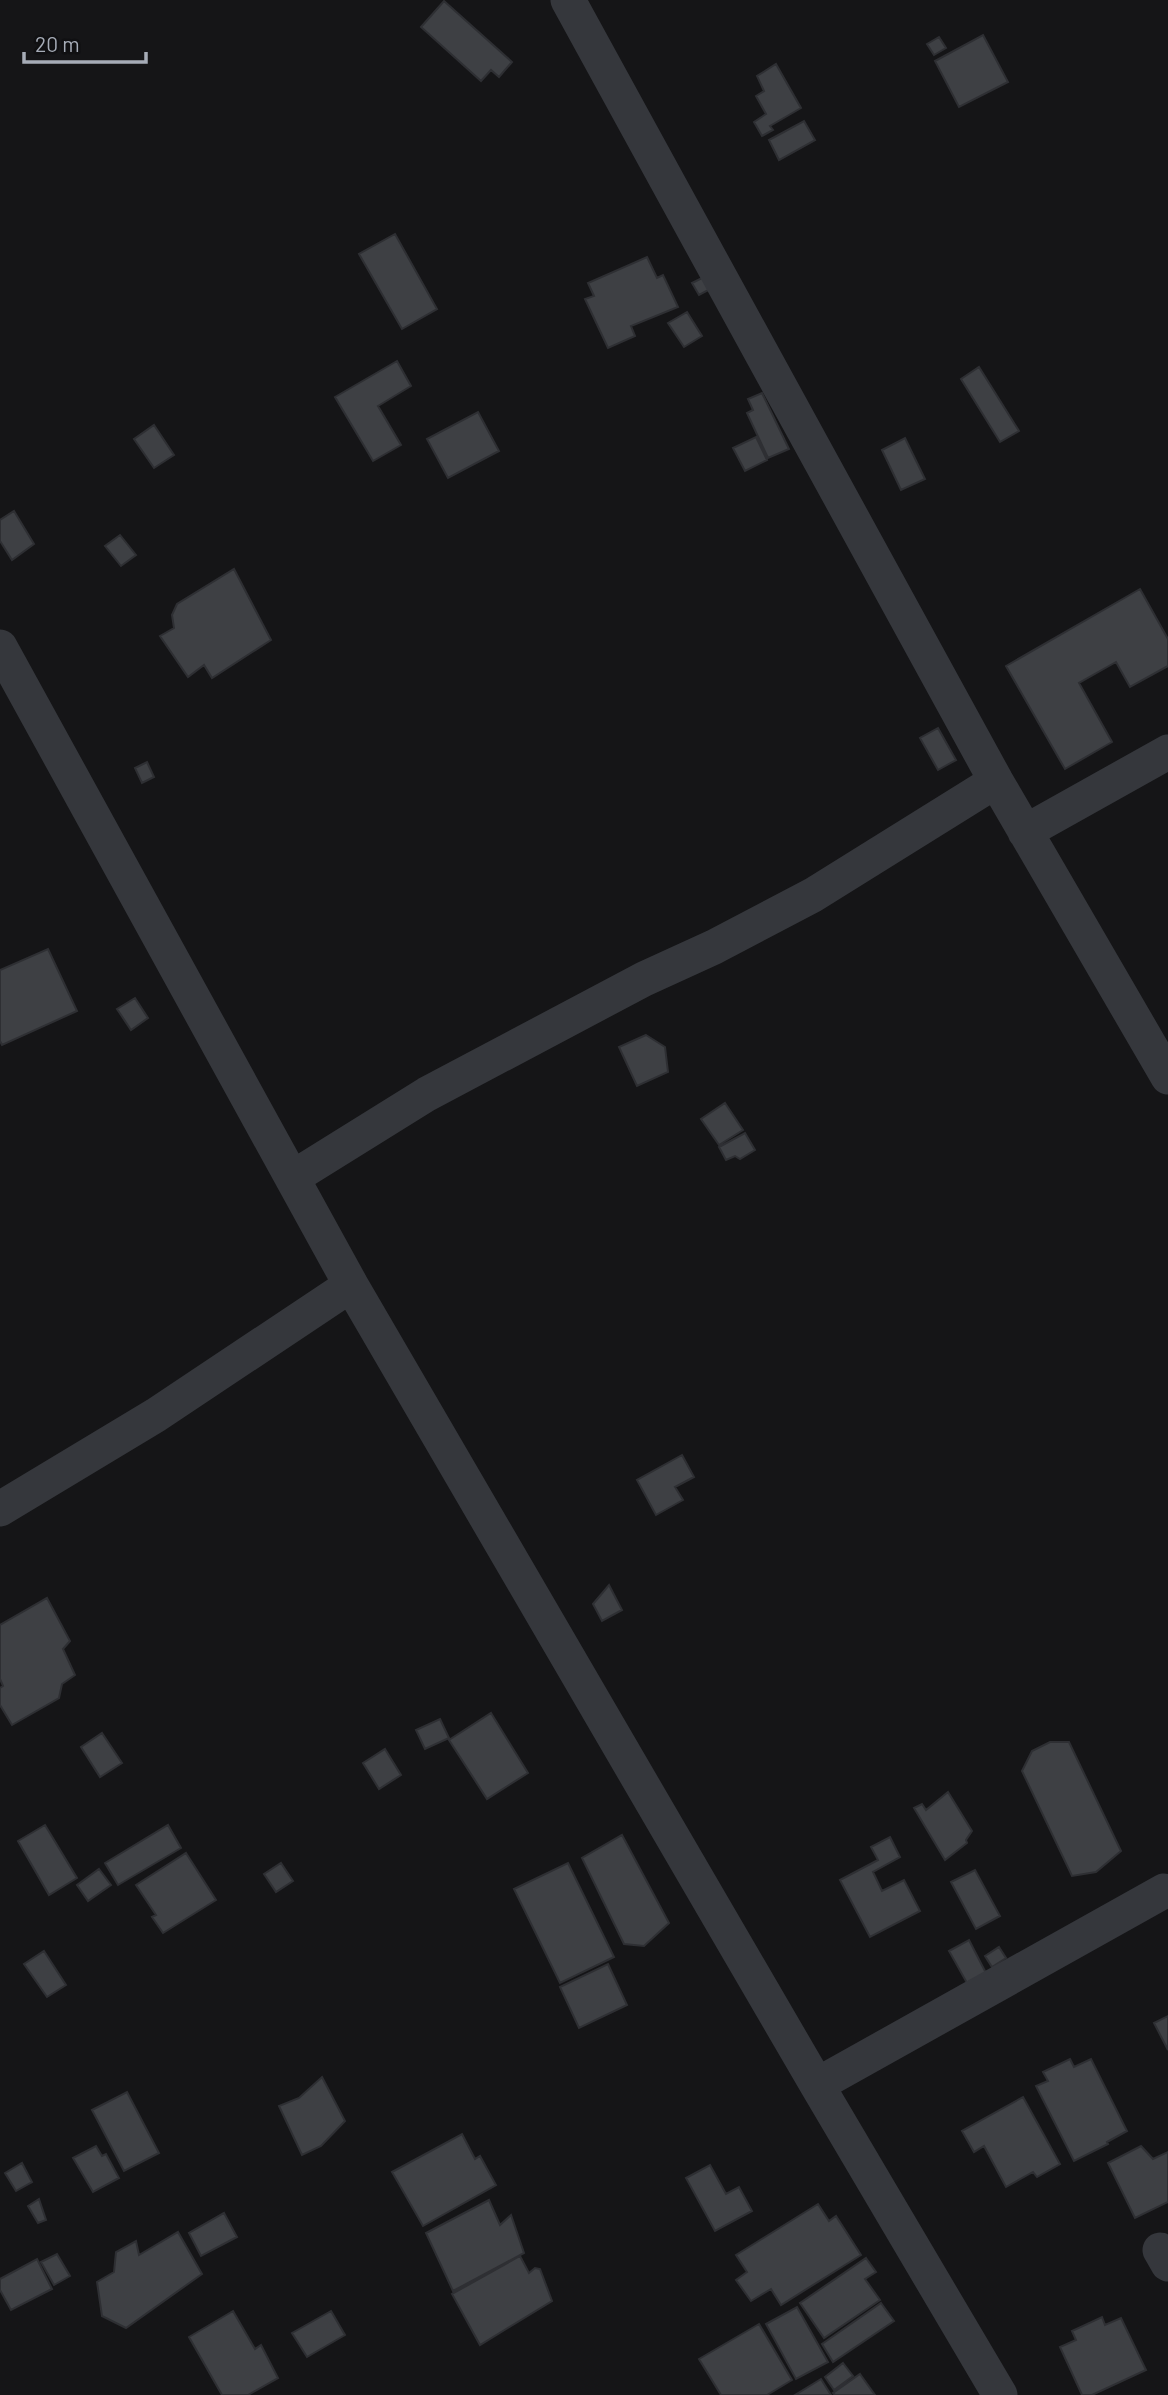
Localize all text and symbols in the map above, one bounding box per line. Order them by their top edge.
scale bar [24,21,147,65]
text: 20 m [35,31,80,56]

